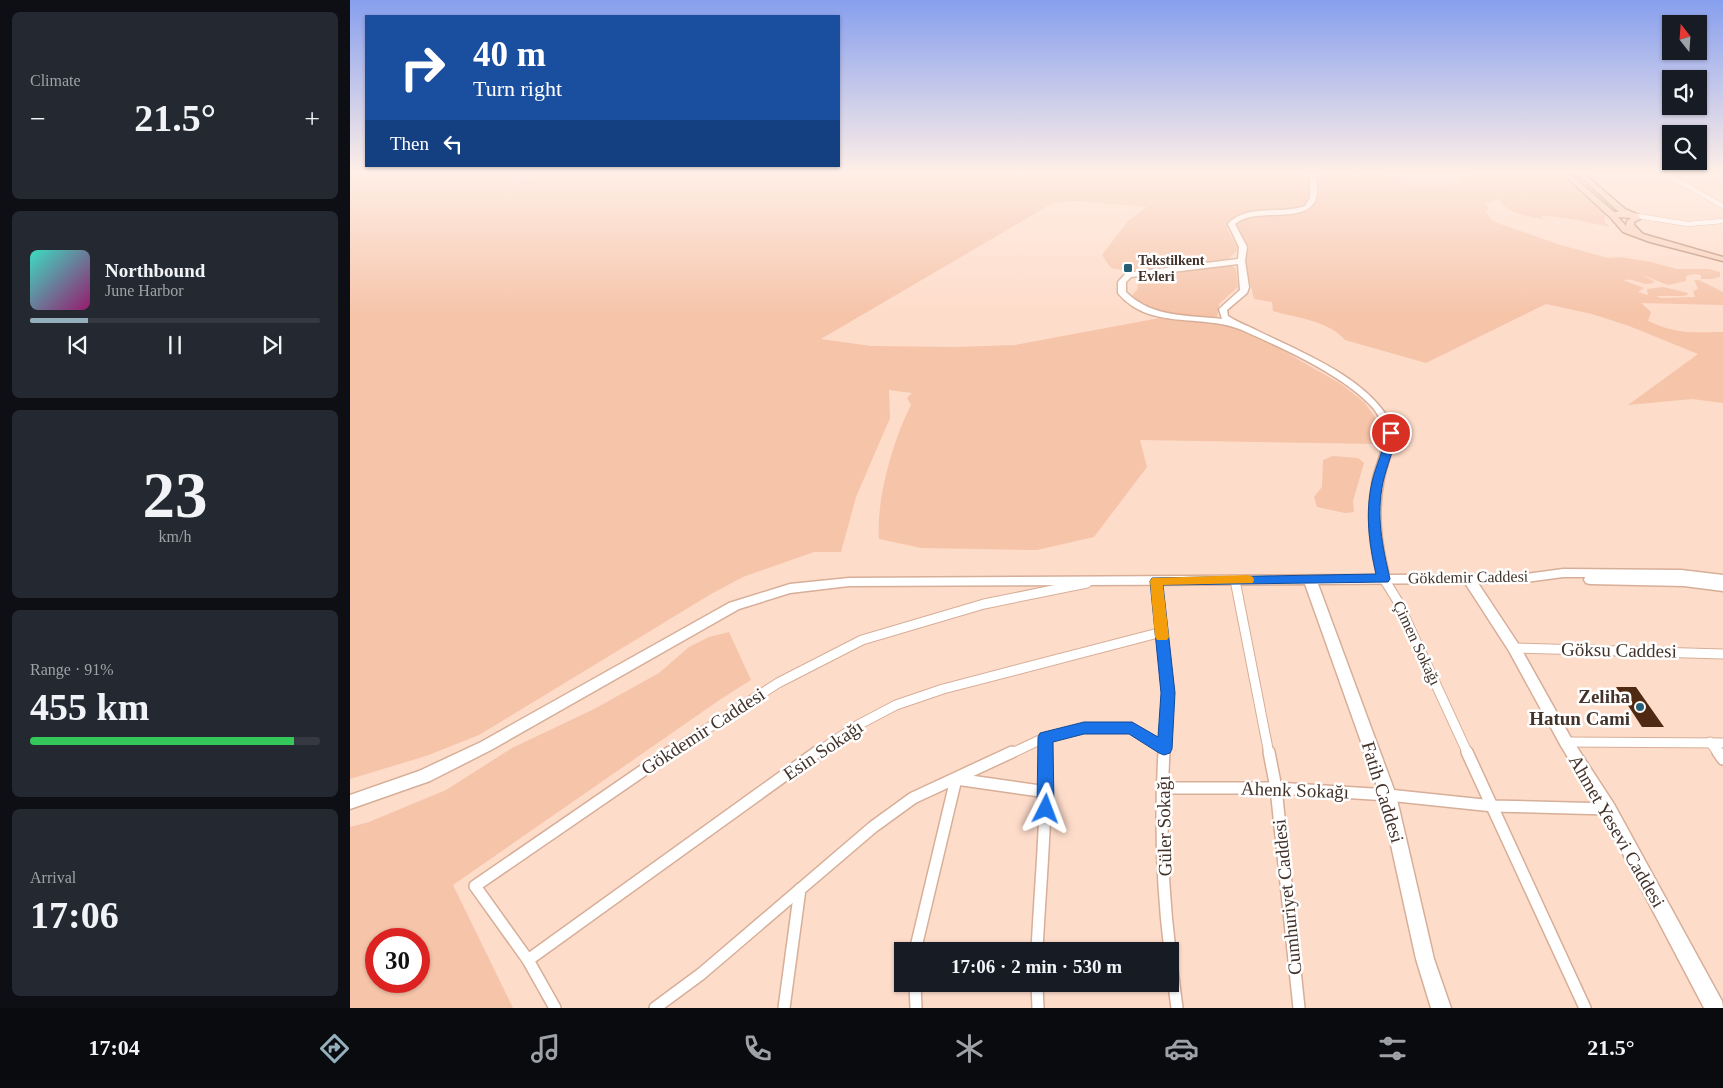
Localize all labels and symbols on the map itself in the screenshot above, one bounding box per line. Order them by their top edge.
north arrow [1662,15,1708,60]
place label: Tekstilkent Evleri [1138,253,1205,284]
marker: Tekstilkent Evleri [1122,262,1134,274]
pin [1370,412,1412,454]
street label: Gökdemir Caddesi [1408,567,1529,587]
street label: Çimen Sokağı [1389,598,1444,689]
street label: Göksu Caddesi [1561,638,1677,662]
street label: Gökdemir Caddesi [637,683,769,779]
place label: Zeliha Hatun Cami [1529,686,1630,729]
marker: Zeliha Hatun Cami [1634,701,1646,713]
street label: Esin Sokağı [779,716,867,784]
street label: Fatih Caddesi [1358,739,1408,845]
street label: Ahmet Yesevi Caddesi [1565,751,1669,911]
street label: Güler Sokağı [1153,775,1175,877]
street label: Ahenk Sokağı [1241,778,1349,802]
position arrow [1019,782,1071,834]
street label: Cumhuriyet Caddesi [1268,818,1306,976]
speed limit sign: 30 [365,928,430,993]

